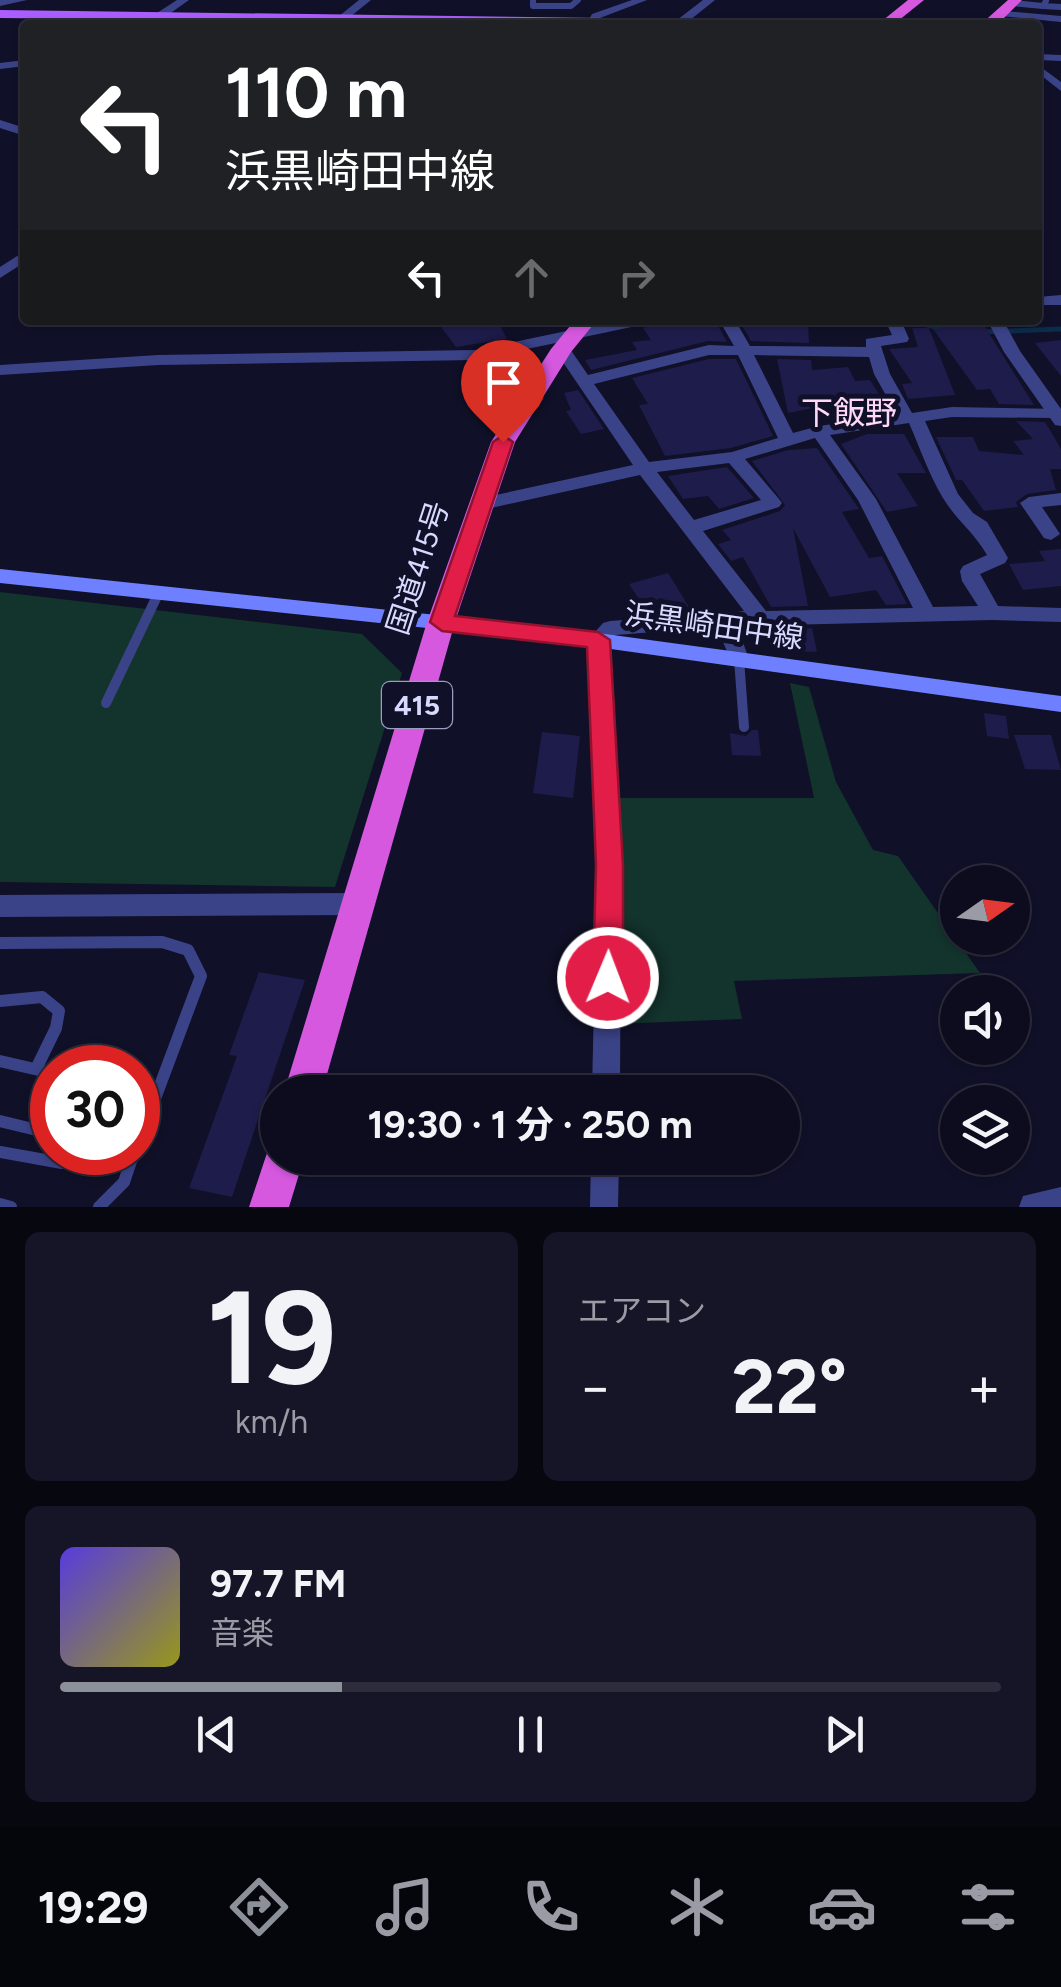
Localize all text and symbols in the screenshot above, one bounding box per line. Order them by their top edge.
text: 110 m [225,50,407,135]
icon: left [60,60,190,190]
text: 浜黒崎田中線 [225,144,495,198]
icon: left [399,250,454,305]
icon: ahead [504,250,559,305]
icon: right [609,250,664,305]
pin [461,340,546,443]
icon: arrive [476,355,531,410]
district label: 下飯野 [801,394,897,432]
street label: 国道415号 [379,496,456,639]
street label: 浜黒崎田中線 [622,595,806,656]
road number: 415 [382,682,452,728]
north arrow [940,865,1030,955]
map controls [940,865,1030,1175]
position arrow [556,926,660,1030]
button: sound [940,975,1030,1065]
speed limit sign: 30 [30,1045,160,1175]
button: layers [940,1085,1030,1175]
text: 19:30 · 1 分 · 250 m [367,1102,693,1148]
text: 19 [206,1260,337,1416]
text: エアコン [578,1292,706,1330]
text: 22° [732,1342,847,1432]
text: − [578,1354,612,1420]
text: + [967,1354,1001,1420]
text: km/h [235,1403,308,1441]
text: 97.7 FM [210,1561,346,1607]
text: 音楽 [210,1614,274,1652]
icon: previous [189,1707,244,1762]
icon: pause [503,1707,558,1762]
icon: next [817,1707,872,1762]
icon: directions [224,1872,294,1942]
icon: music [370,1872,440,1942]
icon: phone [516,1872,586,1942]
icon: climate [662,1872,732,1942]
icon: car [807,1872,877,1942]
icon: filters [953,1872,1023,1942]
text: 19:29 [38,1880,149,1934]

